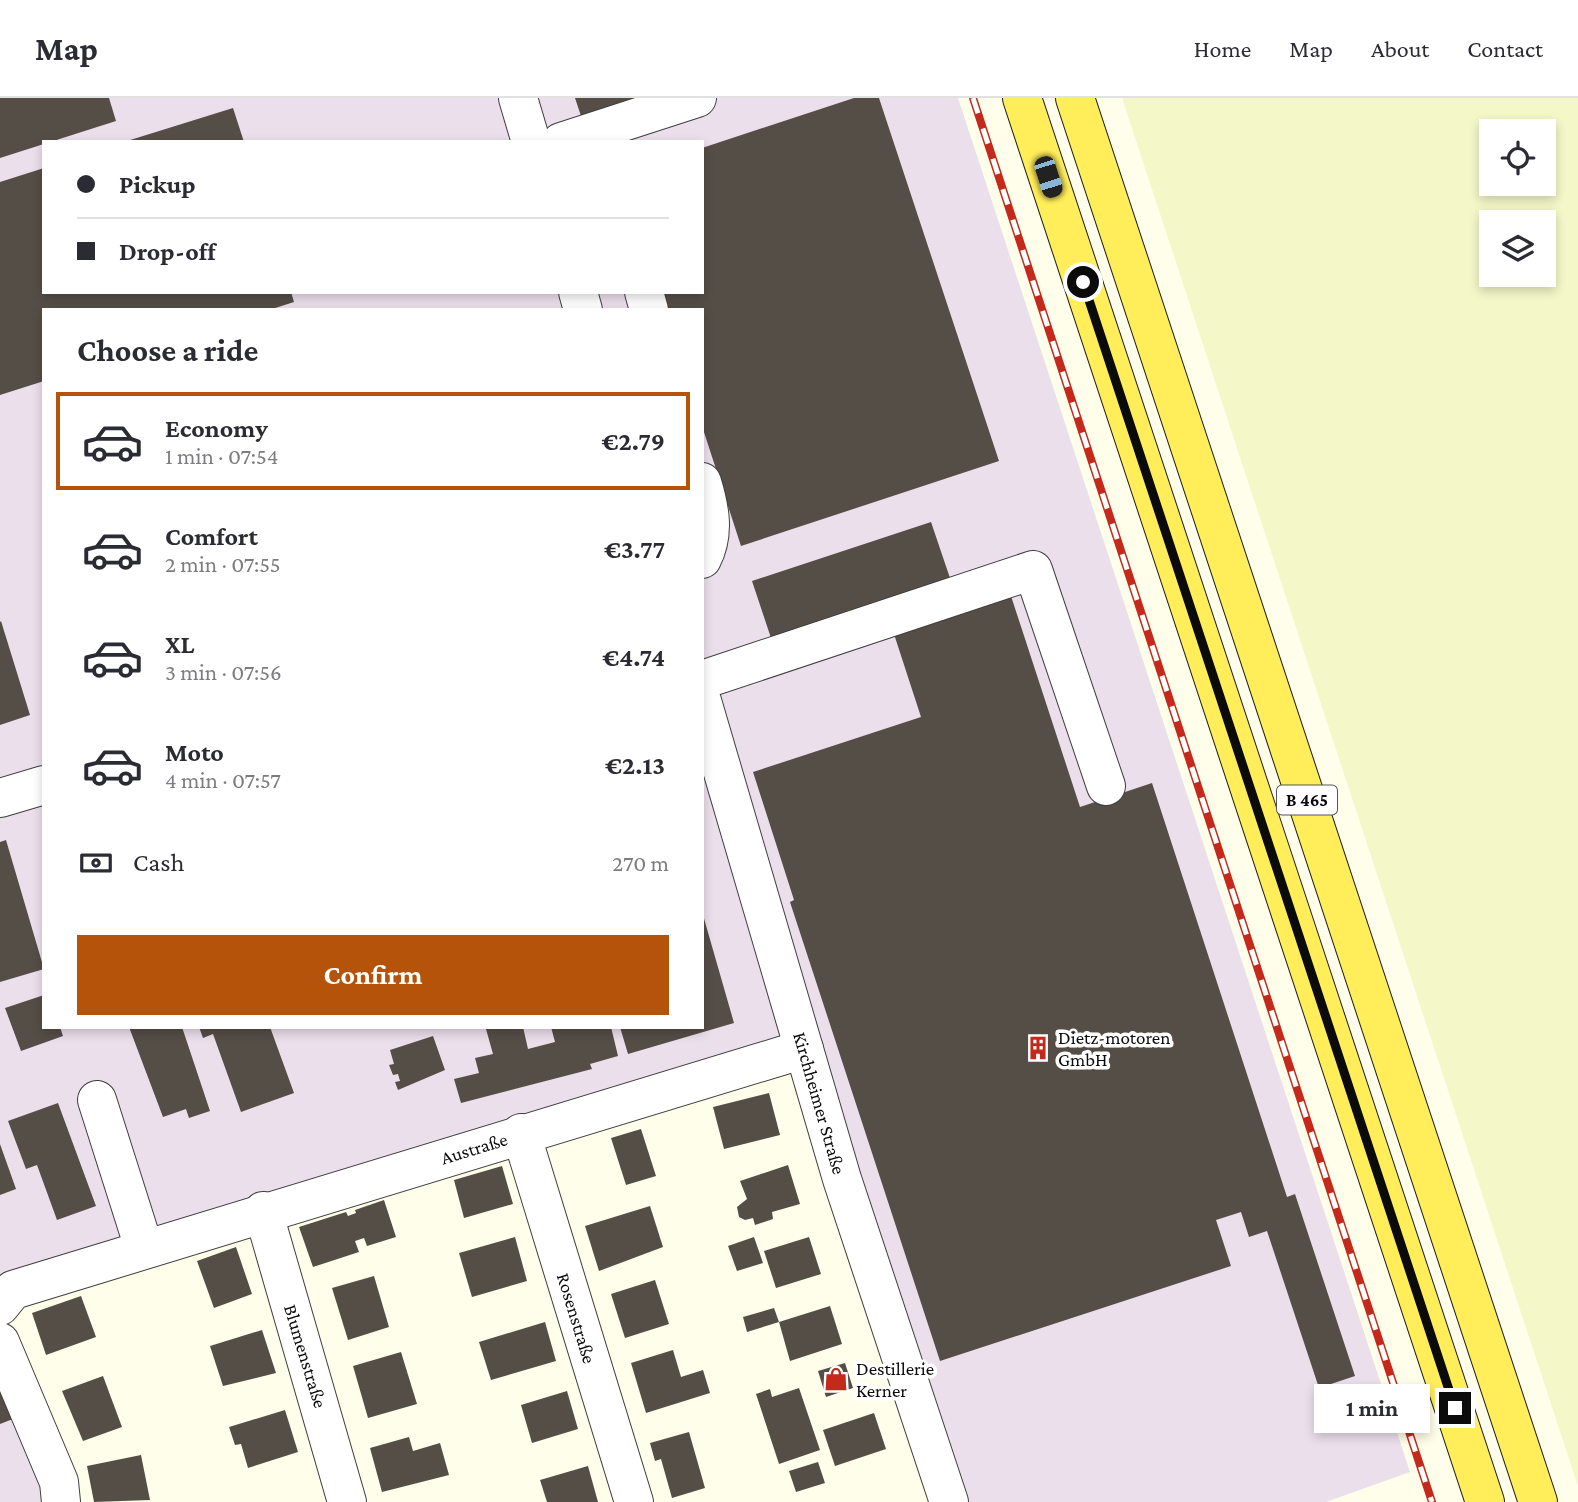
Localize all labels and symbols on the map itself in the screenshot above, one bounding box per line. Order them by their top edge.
car [1032,154,1065,200]
route start [1067,266,1099,298]
road number: B 465 [1277,786,1337,814]
place label: Dietz‐motoren GmbH [1058,1027,1170,1070]
street label: Kirchheimer Straße [789,1030,850,1177]
building icon: Dietz‐motoren GmbH [1024,1034,1052,1062]
street label: Austraße [438,1128,510,1169]
street label: Rosenstraße [553,1270,600,1366]
street label: Blumenstraße [280,1302,331,1410]
place label: Destillerie Kerner [856,1358,934,1401]
shop icon: Destillerie Kerner [822,1365,850,1393]
callout: 1 min [1315,1384,1430,1432]
route end [1439,1392,1471,1424]

